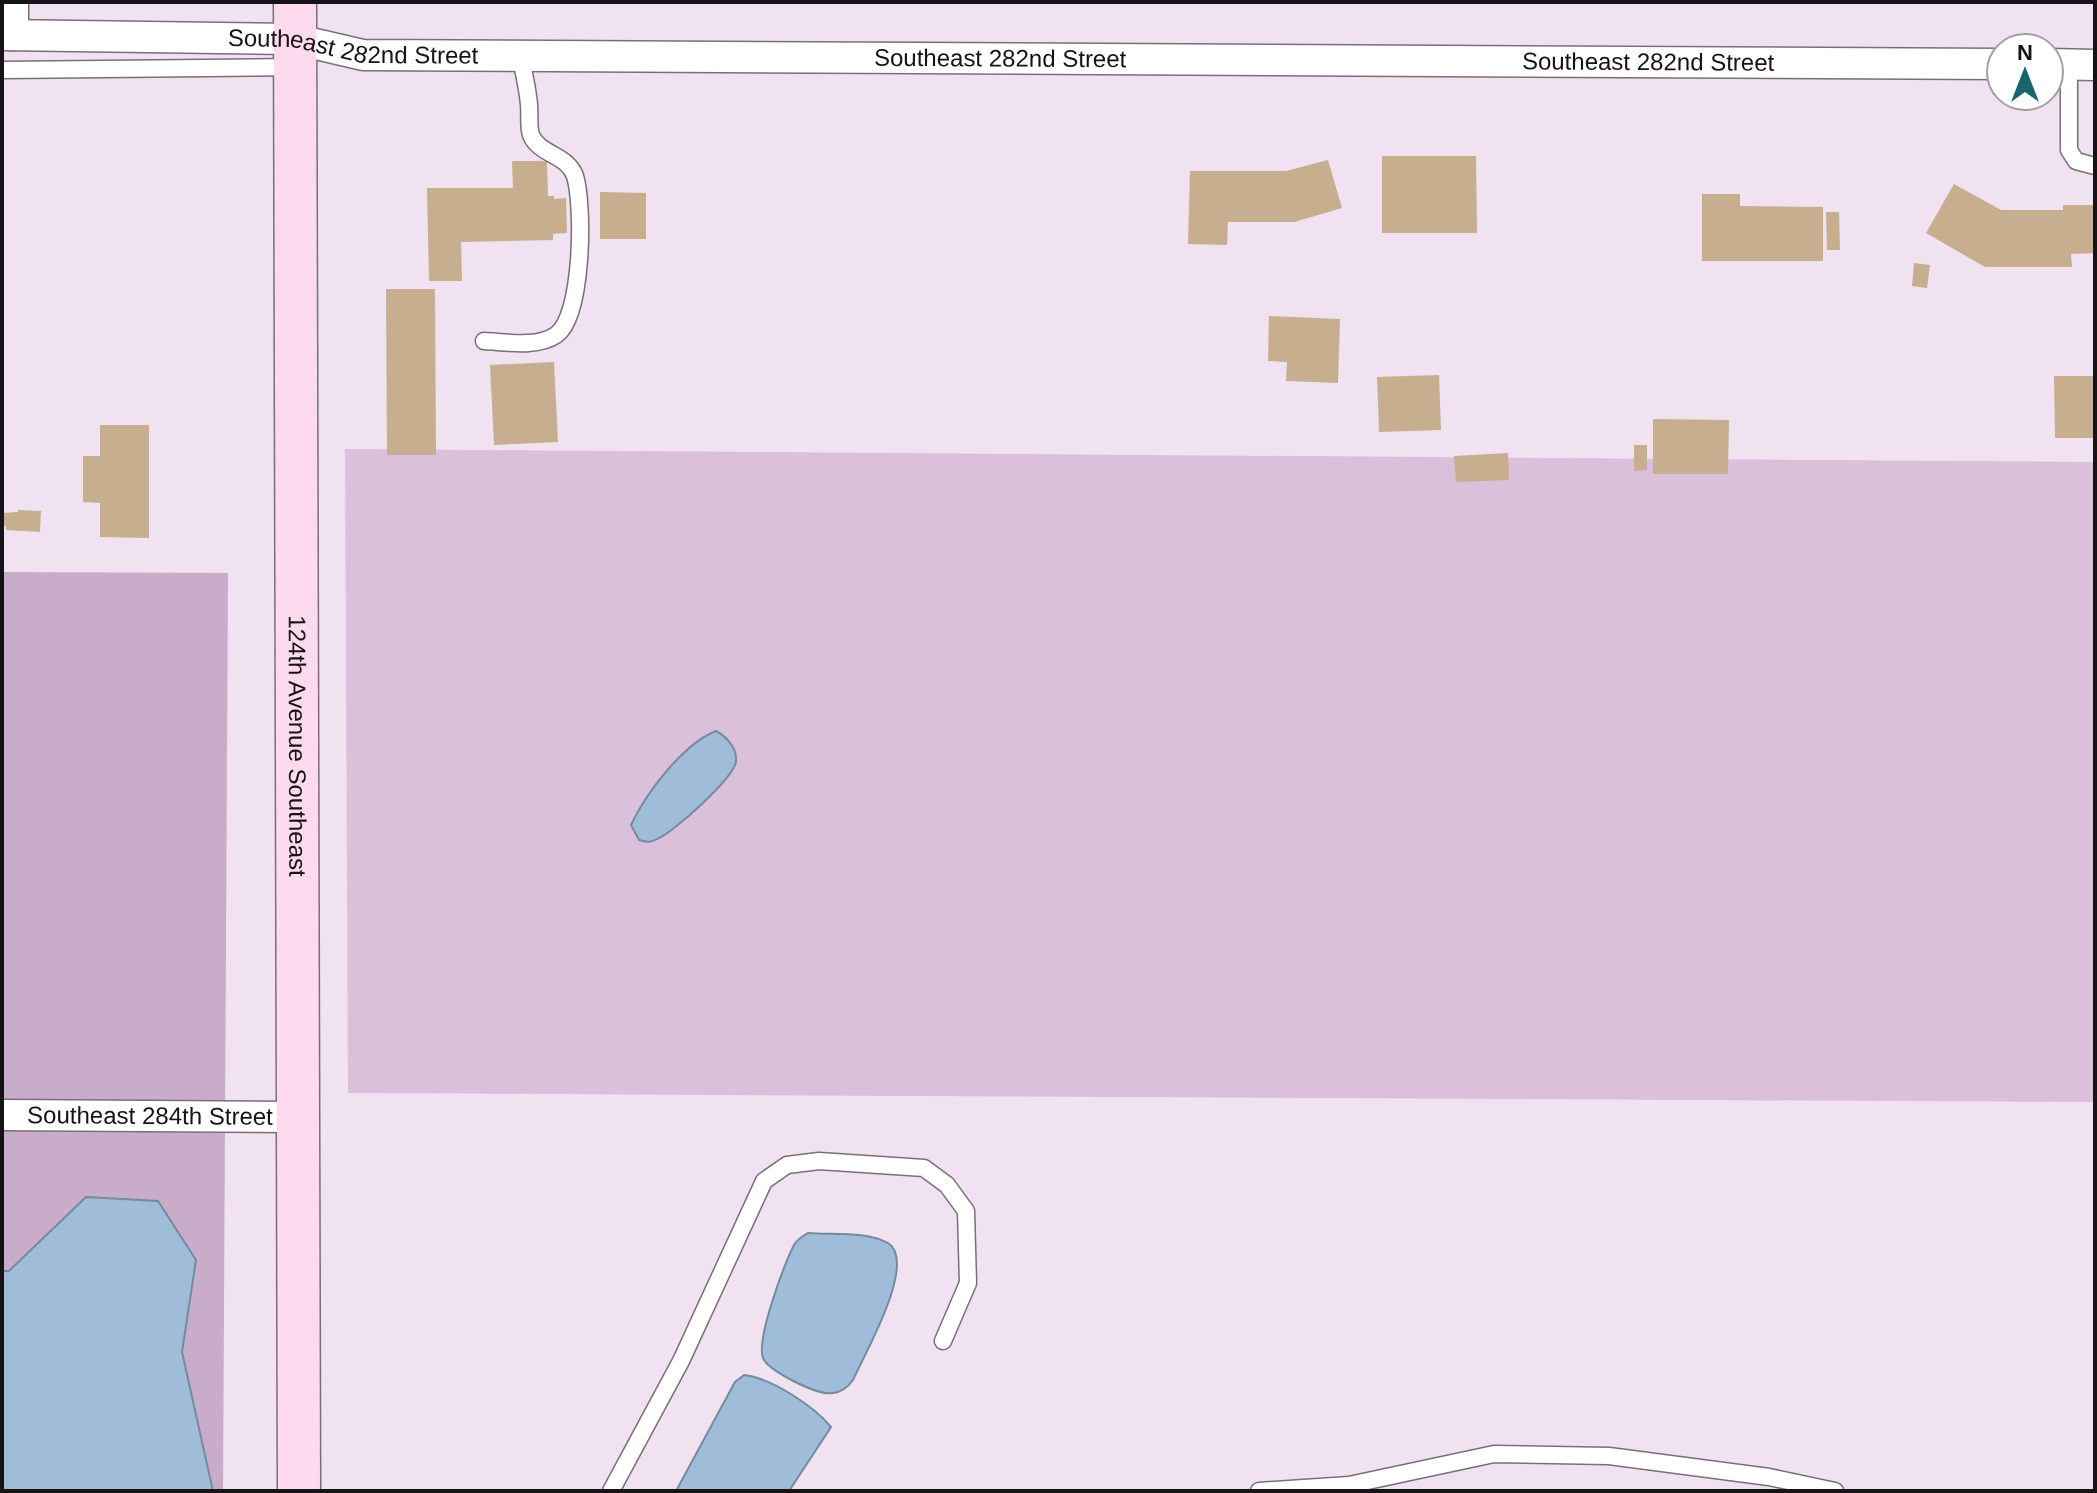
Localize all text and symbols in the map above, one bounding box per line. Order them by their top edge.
street label: Southeast 282nd Street [228,24,479,69]
north arrow [1985,32,2065,112]
text: N [2017,40,2033,65]
street label: Southeast 282nd Street [874,44,1127,72]
street label: Southeast 282nd Street [1522,47,1775,76]
street label: 124th Avenue Southeast [284,615,311,877]
street label: Southeast 284th Street [27,1101,273,1130]

